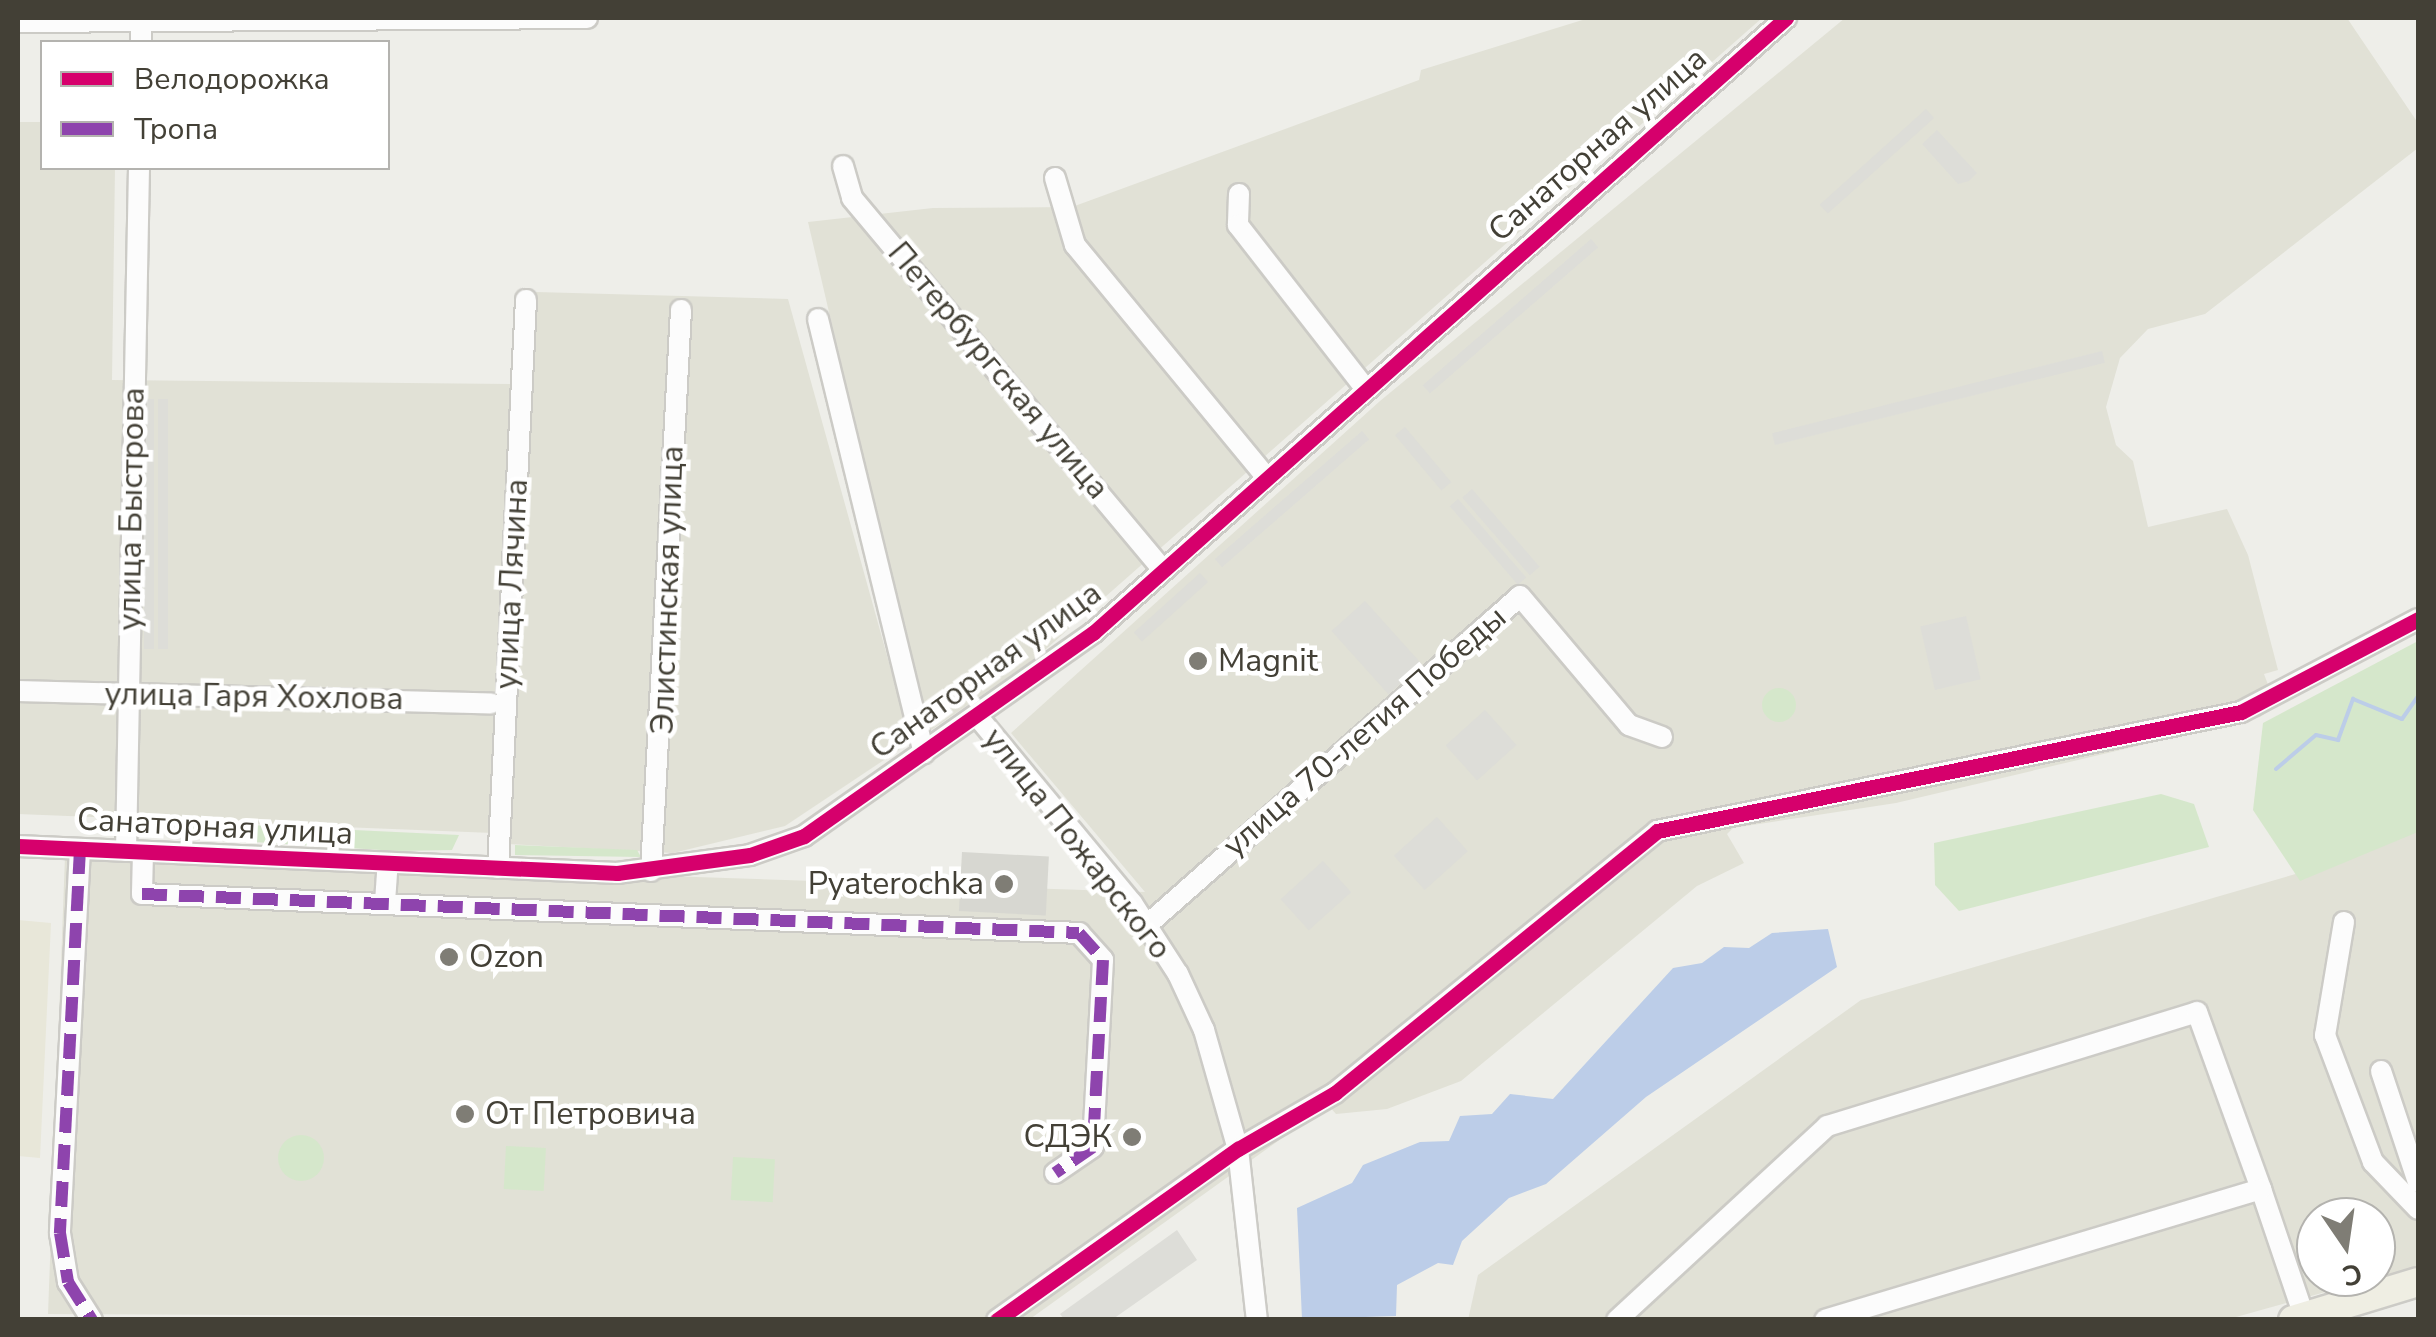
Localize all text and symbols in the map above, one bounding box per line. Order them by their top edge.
legend [40,40,390,170]
street label: Санаторная улица [1481,40,1715,250]
text: Велодорожка [134,59,330,100]
text: Тропа [134,109,218,150]
street label: Петербургская улица [879,235,1117,507]
street label: улица Быстрова [111,387,153,631]
street label: Элистинская улица [644,445,692,735]
street label: улица Лячина [487,478,537,690]
street label: Санаторная улица [863,574,1109,768]
street label: улица 70-летия Победы [1216,599,1514,865]
place label: Magnit [1218,642,1318,680]
marker: Magnit [1187,650,1209,672]
street label: улица Гаря Хохлова [104,675,404,719]
street label: улица Пожарского [975,721,1179,967]
street label: Санаторная улица [76,801,354,853]
place label: Pyaterochka [808,865,984,903]
marker: Pyaterochka [993,873,1015,895]
place label: Ozon [469,938,544,976]
marker: Ozon [438,946,460,968]
place label: От Петровича [485,1095,696,1133]
marker: От Петровича [454,1103,476,1125]
place label: СДЭК [1024,1118,1112,1156]
marker: СДЭК [1121,1126,1143,1148]
north arrow [2296,1197,2396,1297]
text: С [2339,1254,2366,1295]

